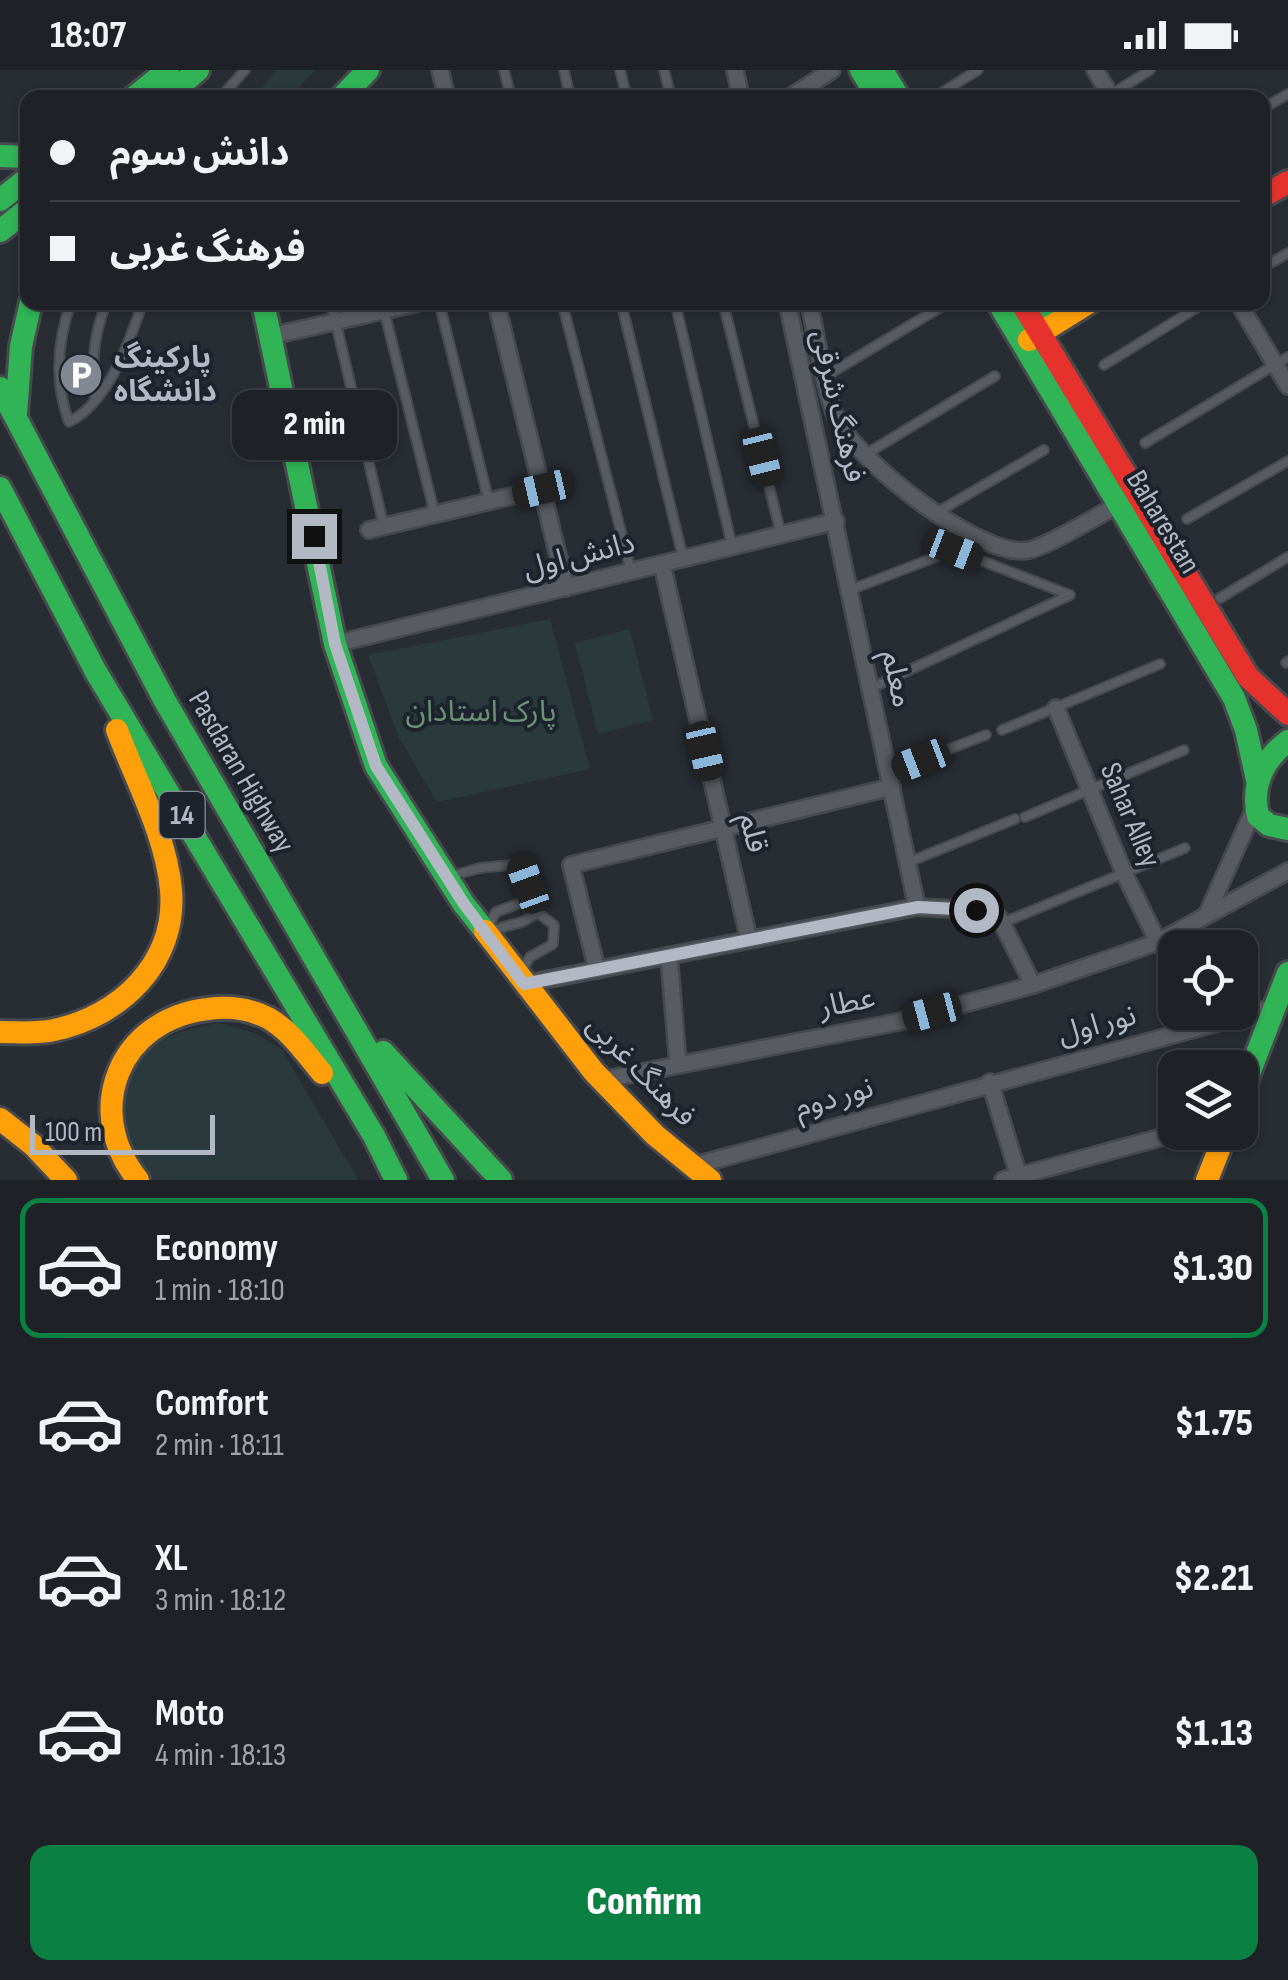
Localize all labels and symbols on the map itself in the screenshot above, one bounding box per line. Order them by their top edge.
street label: فرهنگ شرقی [803,326,873,486]
place label: پارکینگ دانشگاه [114,340,217,410]
parking icon: پارکینگ دانشگاه [58,352,104,398]
callout: 2 min [232,391,396,461]
car [740,424,784,490]
street label: Baharestan [1118,464,1208,580]
car [509,468,575,510]
route end [292,514,337,559]
street label: دانش اول [519,525,639,587]
car [921,525,987,575]
street label: معلم [870,647,921,712]
street label: Pasdaran Highway [180,685,302,860]
park label: پارک استادان [405,694,557,730]
car [684,718,726,784]
car [888,735,954,785]
street label: Sahar Alley [1092,757,1168,873]
road number: 14 [160,792,204,838]
street label: قلم [727,810,775,857]
car [504,851,552,917]
route start [954,888,999,933]
street label: عطار [815,980,878,1026]
car [899,990,965,1034]
street label: نور اول [1054,997,1140,1053]
street label: فرهنگ غربی [579,1007,703,1135]
street label: نور دوم [790,1070,878,1129]
scale bar [30,1110,215,1154]

